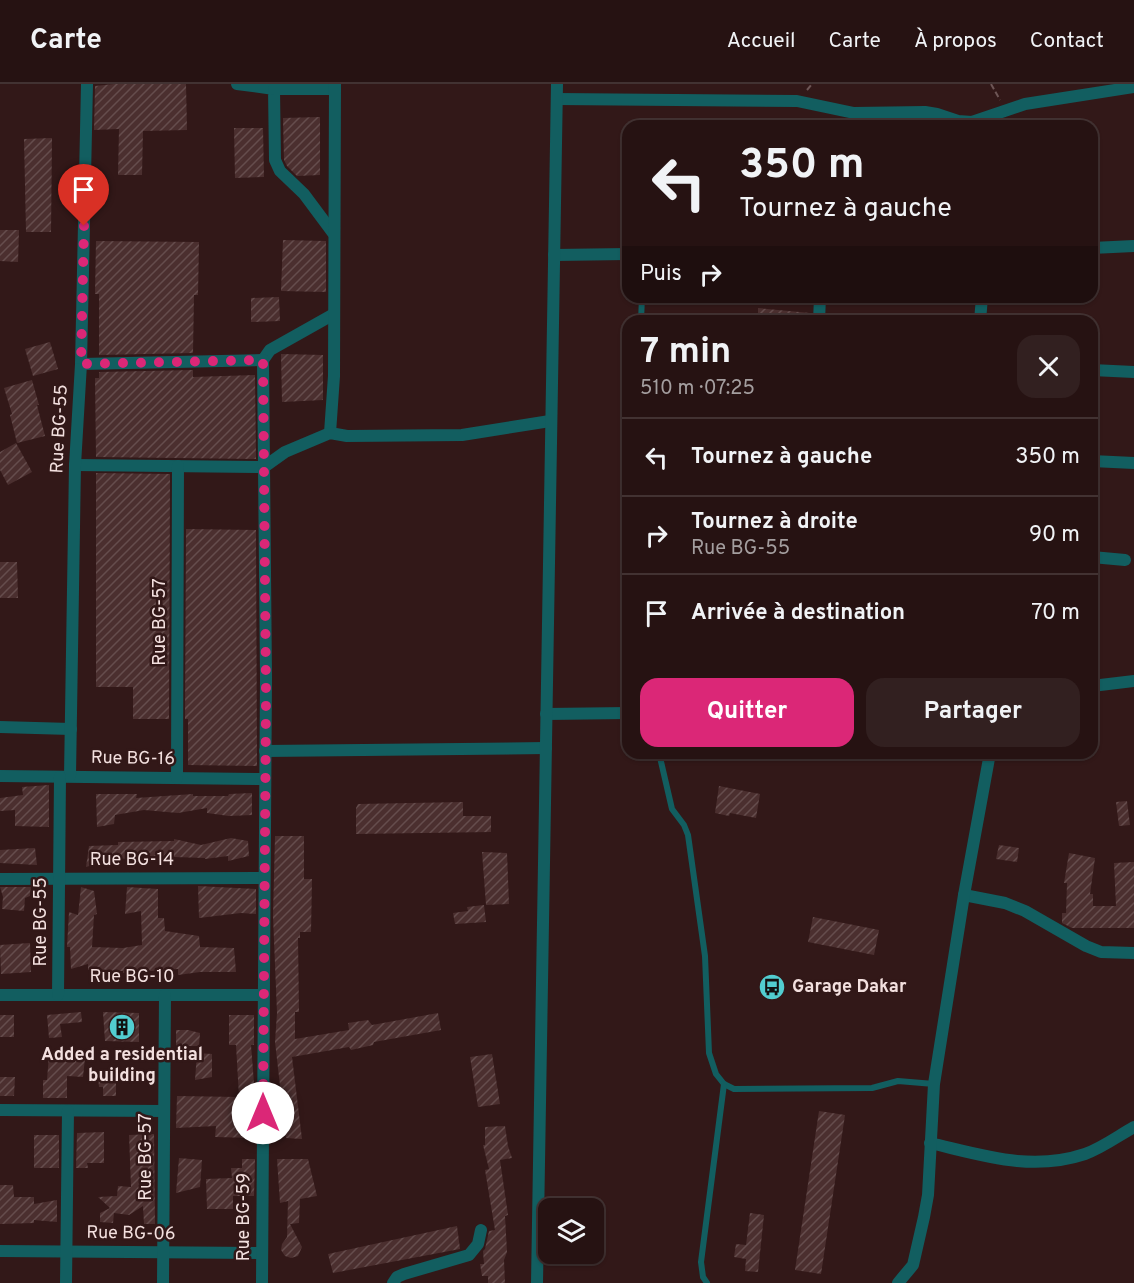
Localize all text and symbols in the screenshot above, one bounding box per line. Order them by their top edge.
text: Carte [30,23,102,59]
text: Accueil [727,28,796,55]
text: Carte [829,28,881,55]
text: À propos [914,28,997,55]
text: Contact [1030,28,1104,55]
text: 350 m [739,140,865,193]
icon: left [640,144,718,222]
pin [58,164,109,226]
icon: arrive [67,173,100,206]
text: Tournez à gauche [739,192,952,226]
icon: right [694,258,727,291]
text: Puis [640,261,682,288]
text: 7 min [640,330,731,376]
button: close [1017,335,1080,398]
text: 510 m · 07:25 [640,376,755,402]
street label: Rue BG-55 [46,384,74,474]
icon: left [640,441,673,474]
text: Tournez à gauche [691,444,872,471]
text: 350 m [1015,444,1080,471]
text: Tournez à droite [691,509,858,536]
icon: right [640,519,673,552]
text: 90 m [1029,522,1080,549]
text: Rue BG-55 [691,536,790,562]
street label: Rue BG-57 [149,578,172,666]
icon: arrive [640,597,673,630]
text: Arrivée à destination [691,600,905,627]
text: 70 m [1031,600,1080,627]
button: Quitter [640,678,854,747]
button: Partager [866,678,1080,747]
street label: Rue BG-16 [91,747,175,771]
street label: Rue BG-14 [90,849,174,872]
street label: Rue BG-55 [30,877,53,967]
street label: Rue BG-10 [89,966,175,989]
bus stop icon: Garage Dakar [757,972,787,1002]
place label: Garage Dakar [792,976,907,999]
building icon: Added a residential building [107,1012,137,1042]
place label: Added a residential building [41,1044,203,1088]
position arrow [231,1081,295,1145]
street label: Rue BG-57 [135,1113,158,1201]
street label: Rue BG-59 [233,1173,256,1261]
map controls [538,1198,604,1264]
button: layers [538,1198,604,1264]
street label: Rue BG-06 [86,1222,176,1246]

